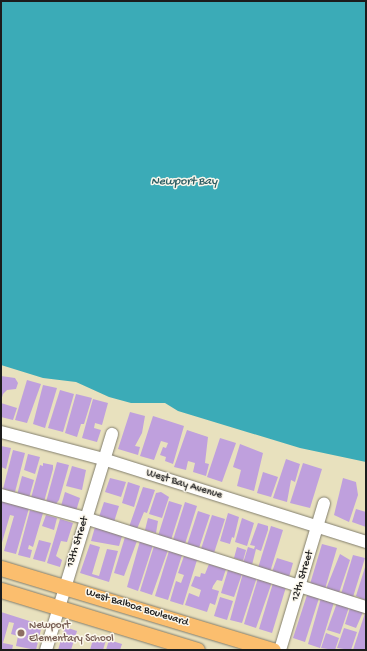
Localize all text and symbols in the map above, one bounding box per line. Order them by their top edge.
water label: Newport Bay [151,176,217,190]
street label: West Bay Avenue [144,467,224,503]
street label: 13th Street [64,515,92,569]
street label: 12th Street [289,549,317,603]
street label: West Balboa Boulevard [84,586,190,630]
place label: Newport Elementary School [29,620,114,646]
marker: Newport Elementary School [16,628,26,638]

